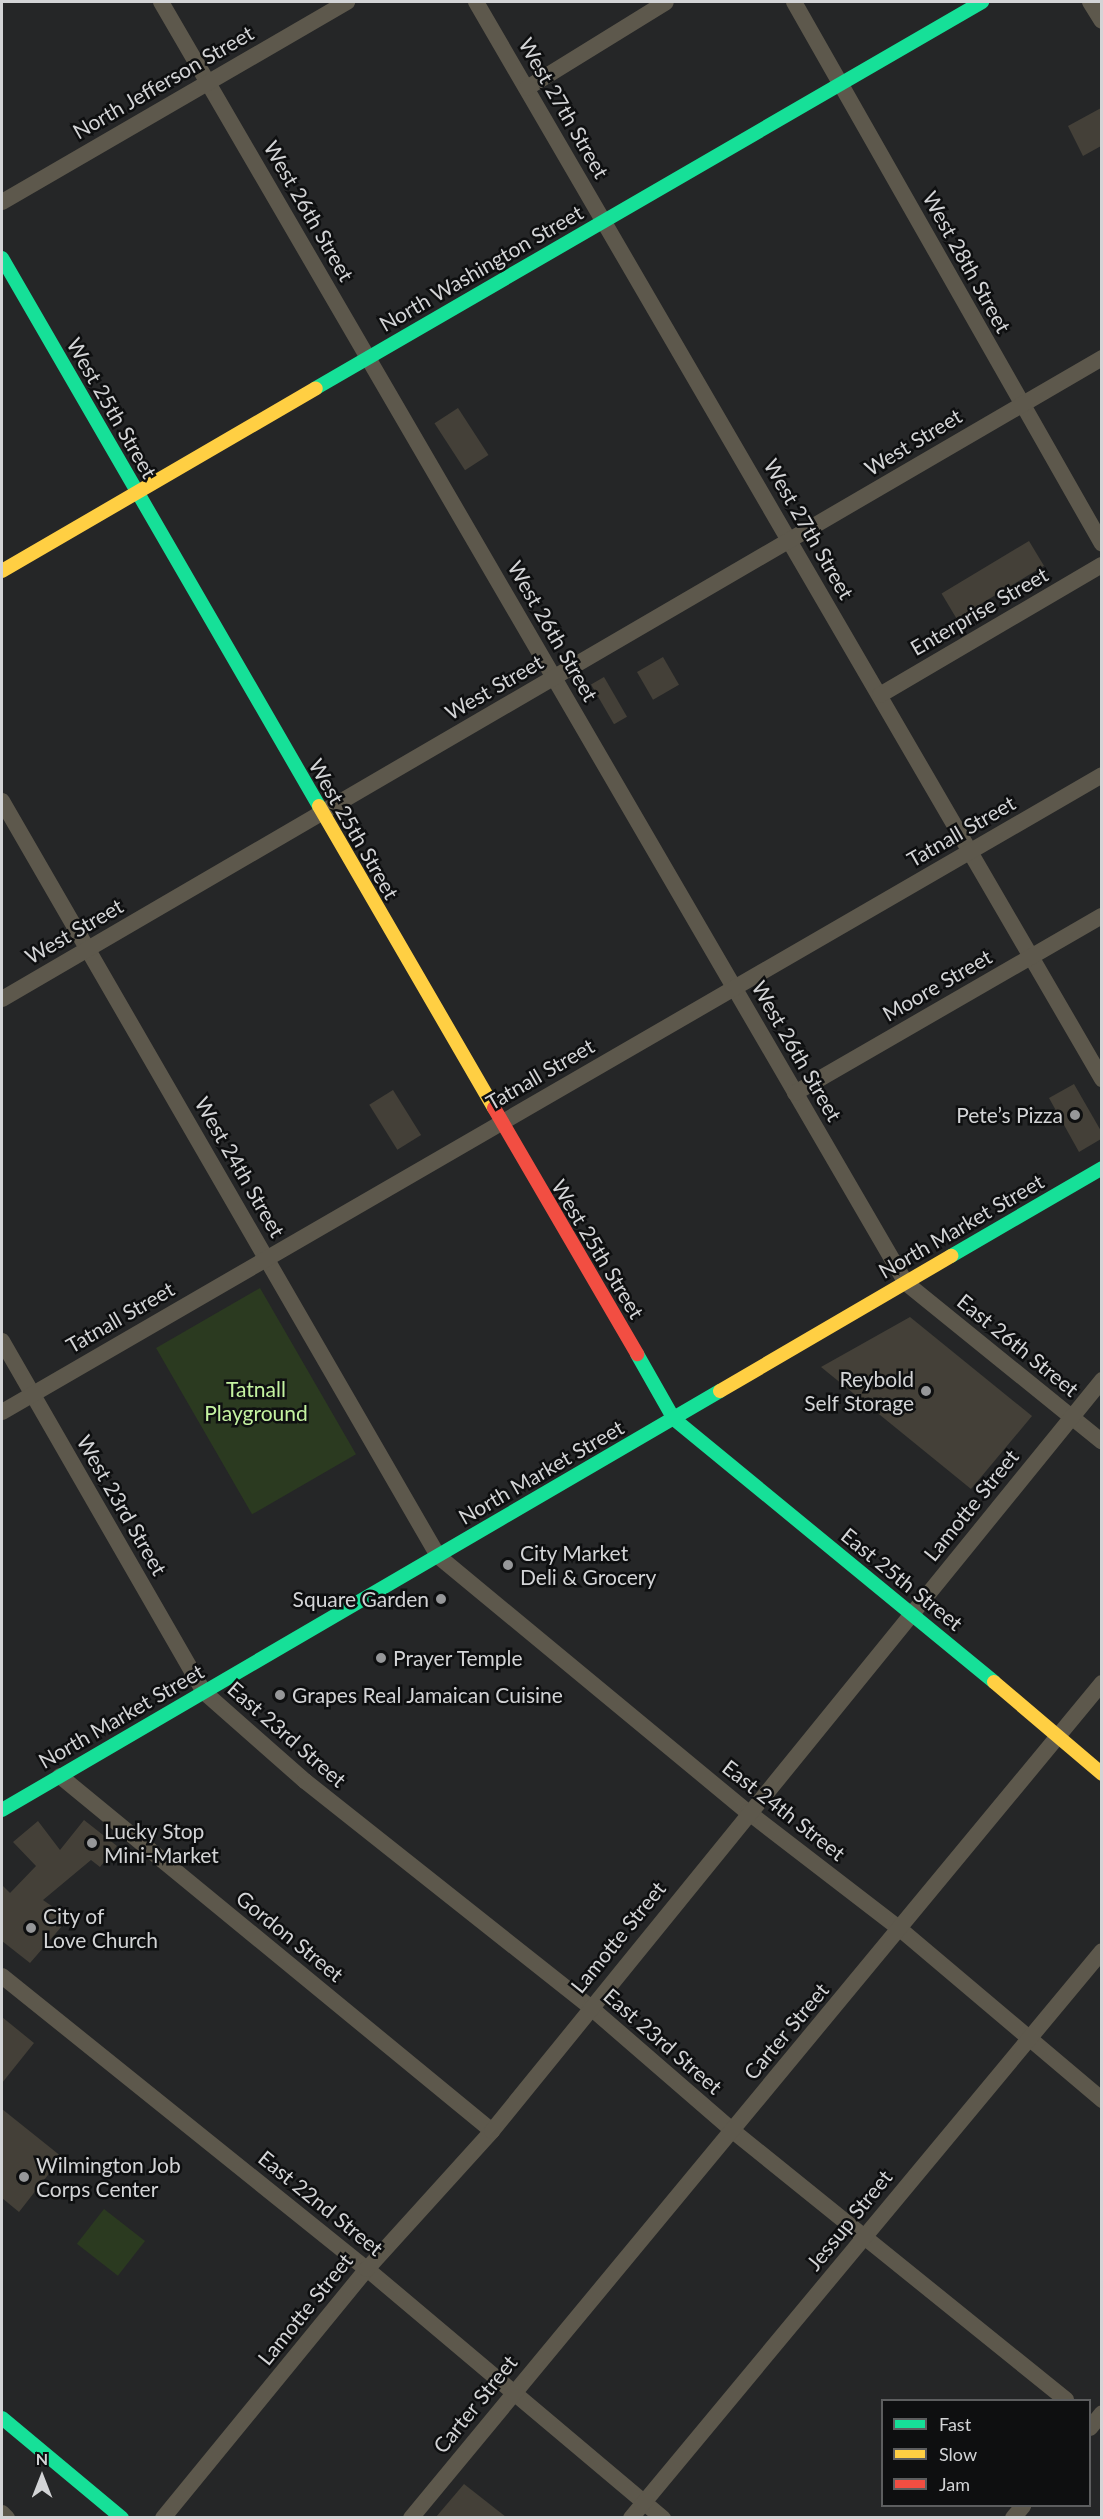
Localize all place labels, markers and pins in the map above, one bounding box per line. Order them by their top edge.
place label: Pete’s Pizza [956,1102,1063,1128]
marker: Pete’s Pizza [1068,1108,1082,1122]
place label: Reybold Self Storage [804,1366,914,1416]
marker: Reybold Self Storage [919,1384,933,1398]
place label: City Market Deli & Grocery [520,1540,656,1590]
marker: City Market Deli & Grocery [501,1558,515,1572]
place label: Square Garden [293,1586,429,1612]
marker: Square Garden [434,1592,448,1606]
place label: Prayer Temple [393,1645,524,1671]
marker: Prayer Temple [374,1651,388,1665]
place label: Grapes Real Jamaican Cuisine [292,1682,563,1708]
marker: Grapes Real Jamaican Cuisine [273,1688,287,1702]
place label: Lucky Stop Mini-Market [104,1818,219,1868]
marker: Lucky Stop Mini-Market [85,1836,99,1850]
place label: City of Love Church [43,1903,158,1953]
marker: City of Love Church [24,1921,38,1935]
place label: Wilmington Job Corps Center [36,2152,181,2202]
marker: Wilmington Job Corps Center [17,2170,31,2184]

